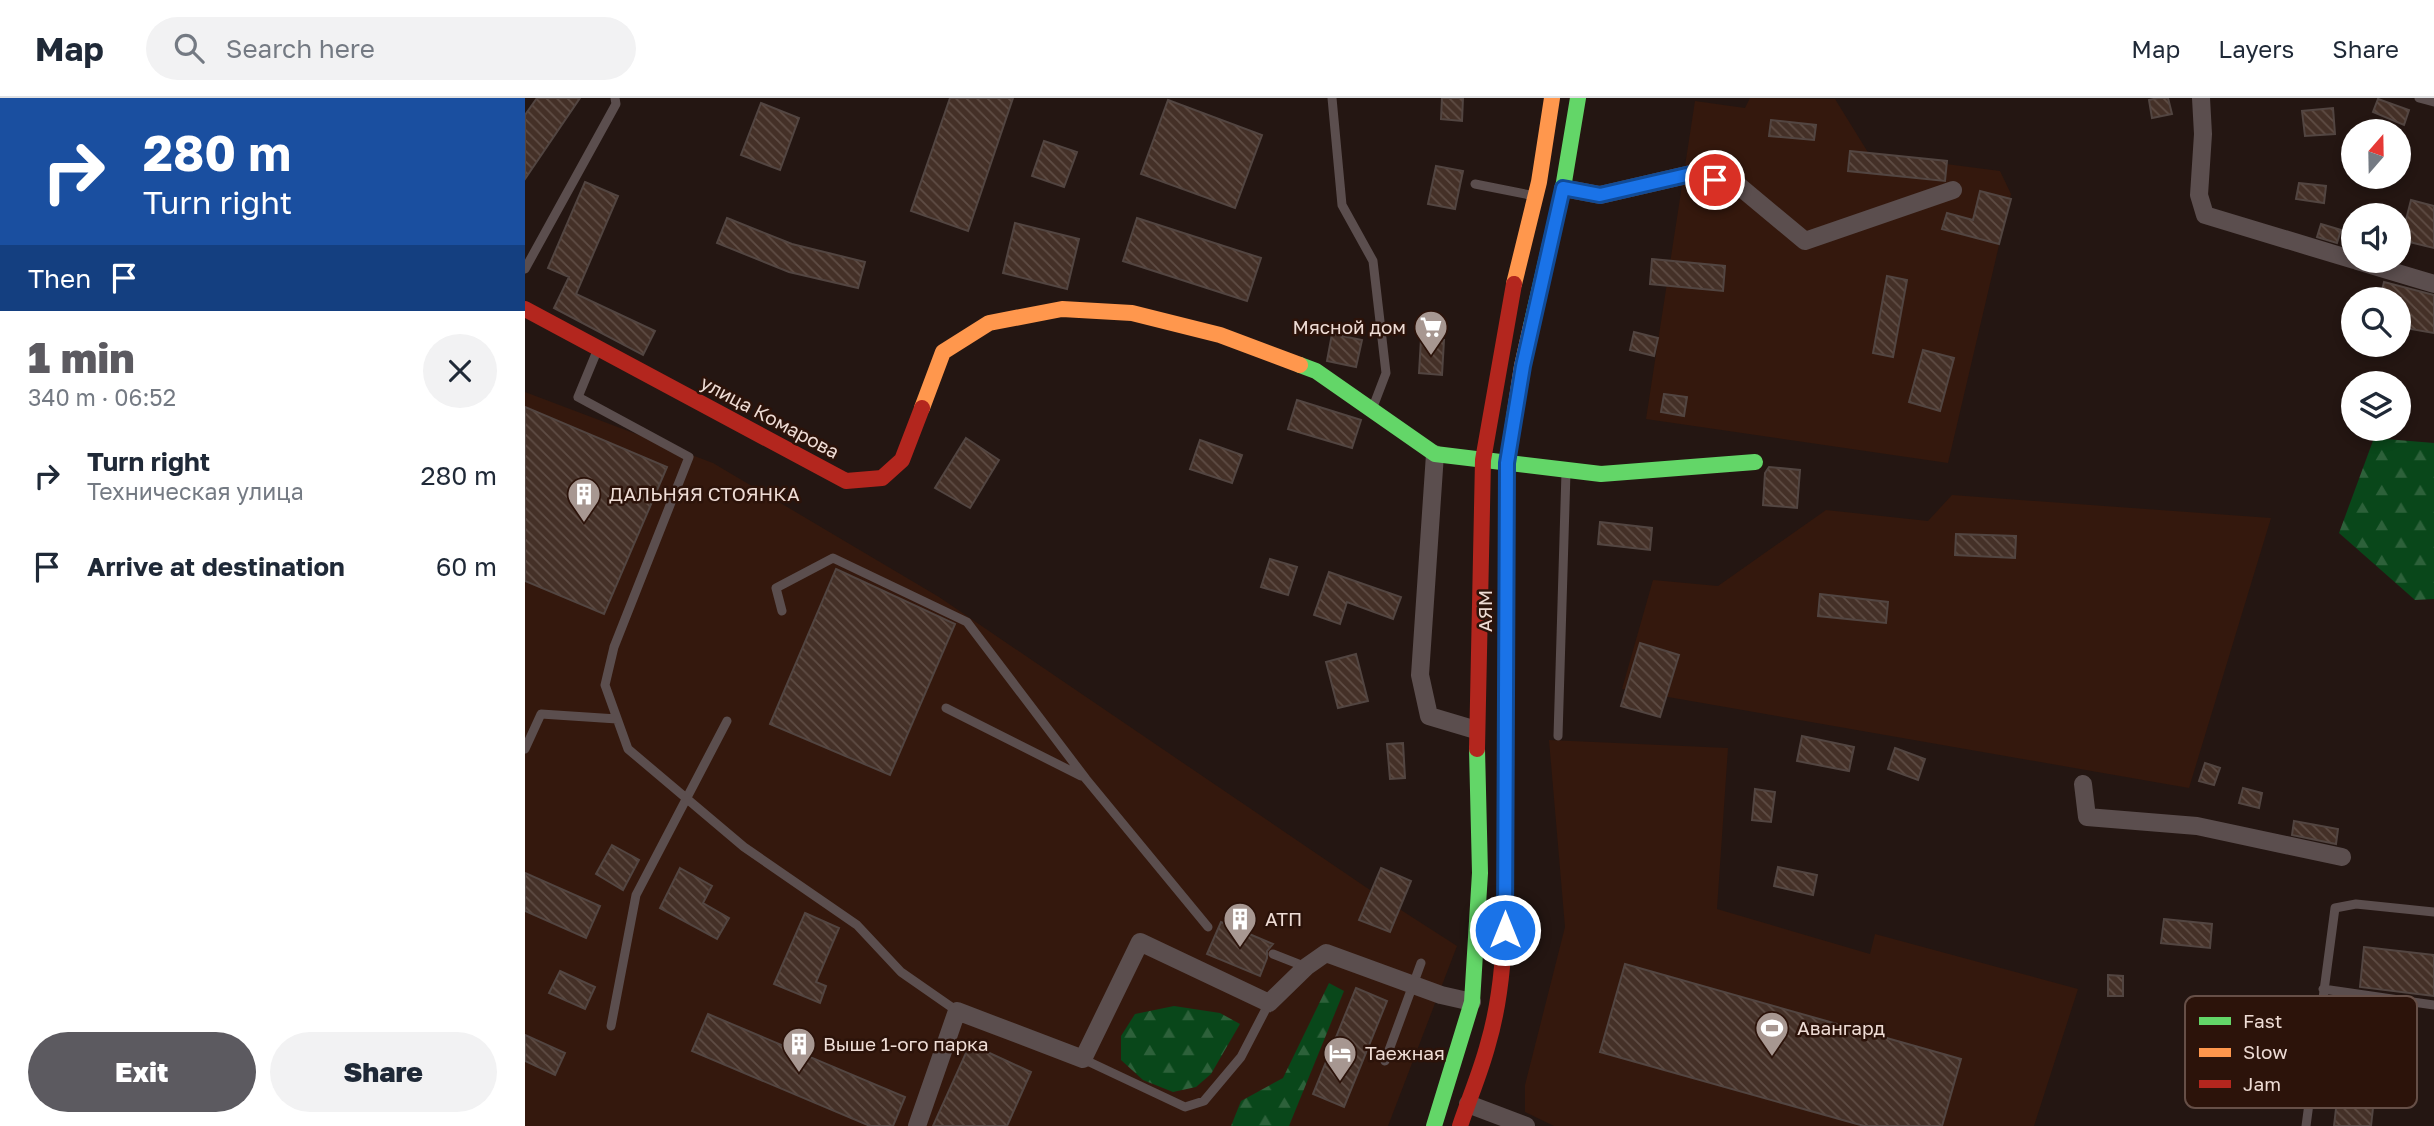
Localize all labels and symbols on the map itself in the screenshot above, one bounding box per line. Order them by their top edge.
north arrow [2341,119,2411,189]
pin [1685,150,1745,210]
supermarket icon: Мясной дом [1412,308,1450,357]
place label: Мясной дом [1293,315,1406,338]
street label: улица Комарова [697,370,843,463]
building icon: ДАЛЬНЯЯ СТОЯНКА [565,475,603,524]
place label: ДАЛЬНЯЯ СТОЯНКА [609,482,800,505]
street label: АЯМ [1473,590,1496,632]
position arrow [1468,893,1542,967]
building icon: АТП [1221,900,1259,949]
place label: АТП [1265,907,1302,930]
legend [2185,996,2417,1108]
sports icon: Авангард [1753,1009,1791,1058]
text: Fast [2243,1009,2282,1032]
place label: Авангард [1797,1016,1885,1039]
building icon: Выше 1-ого парка [780,1025,818,1074]
place label: Выше 1-ого парка [823,1032,989,1055]
hotel icon: Таежная [1321,1034,1359,1083]
text: Slow [2243,1040,2288,1063]
place label: Таежная [1365,1041,1445,1064]
text: Jam [2243,1072,2281,1095]

